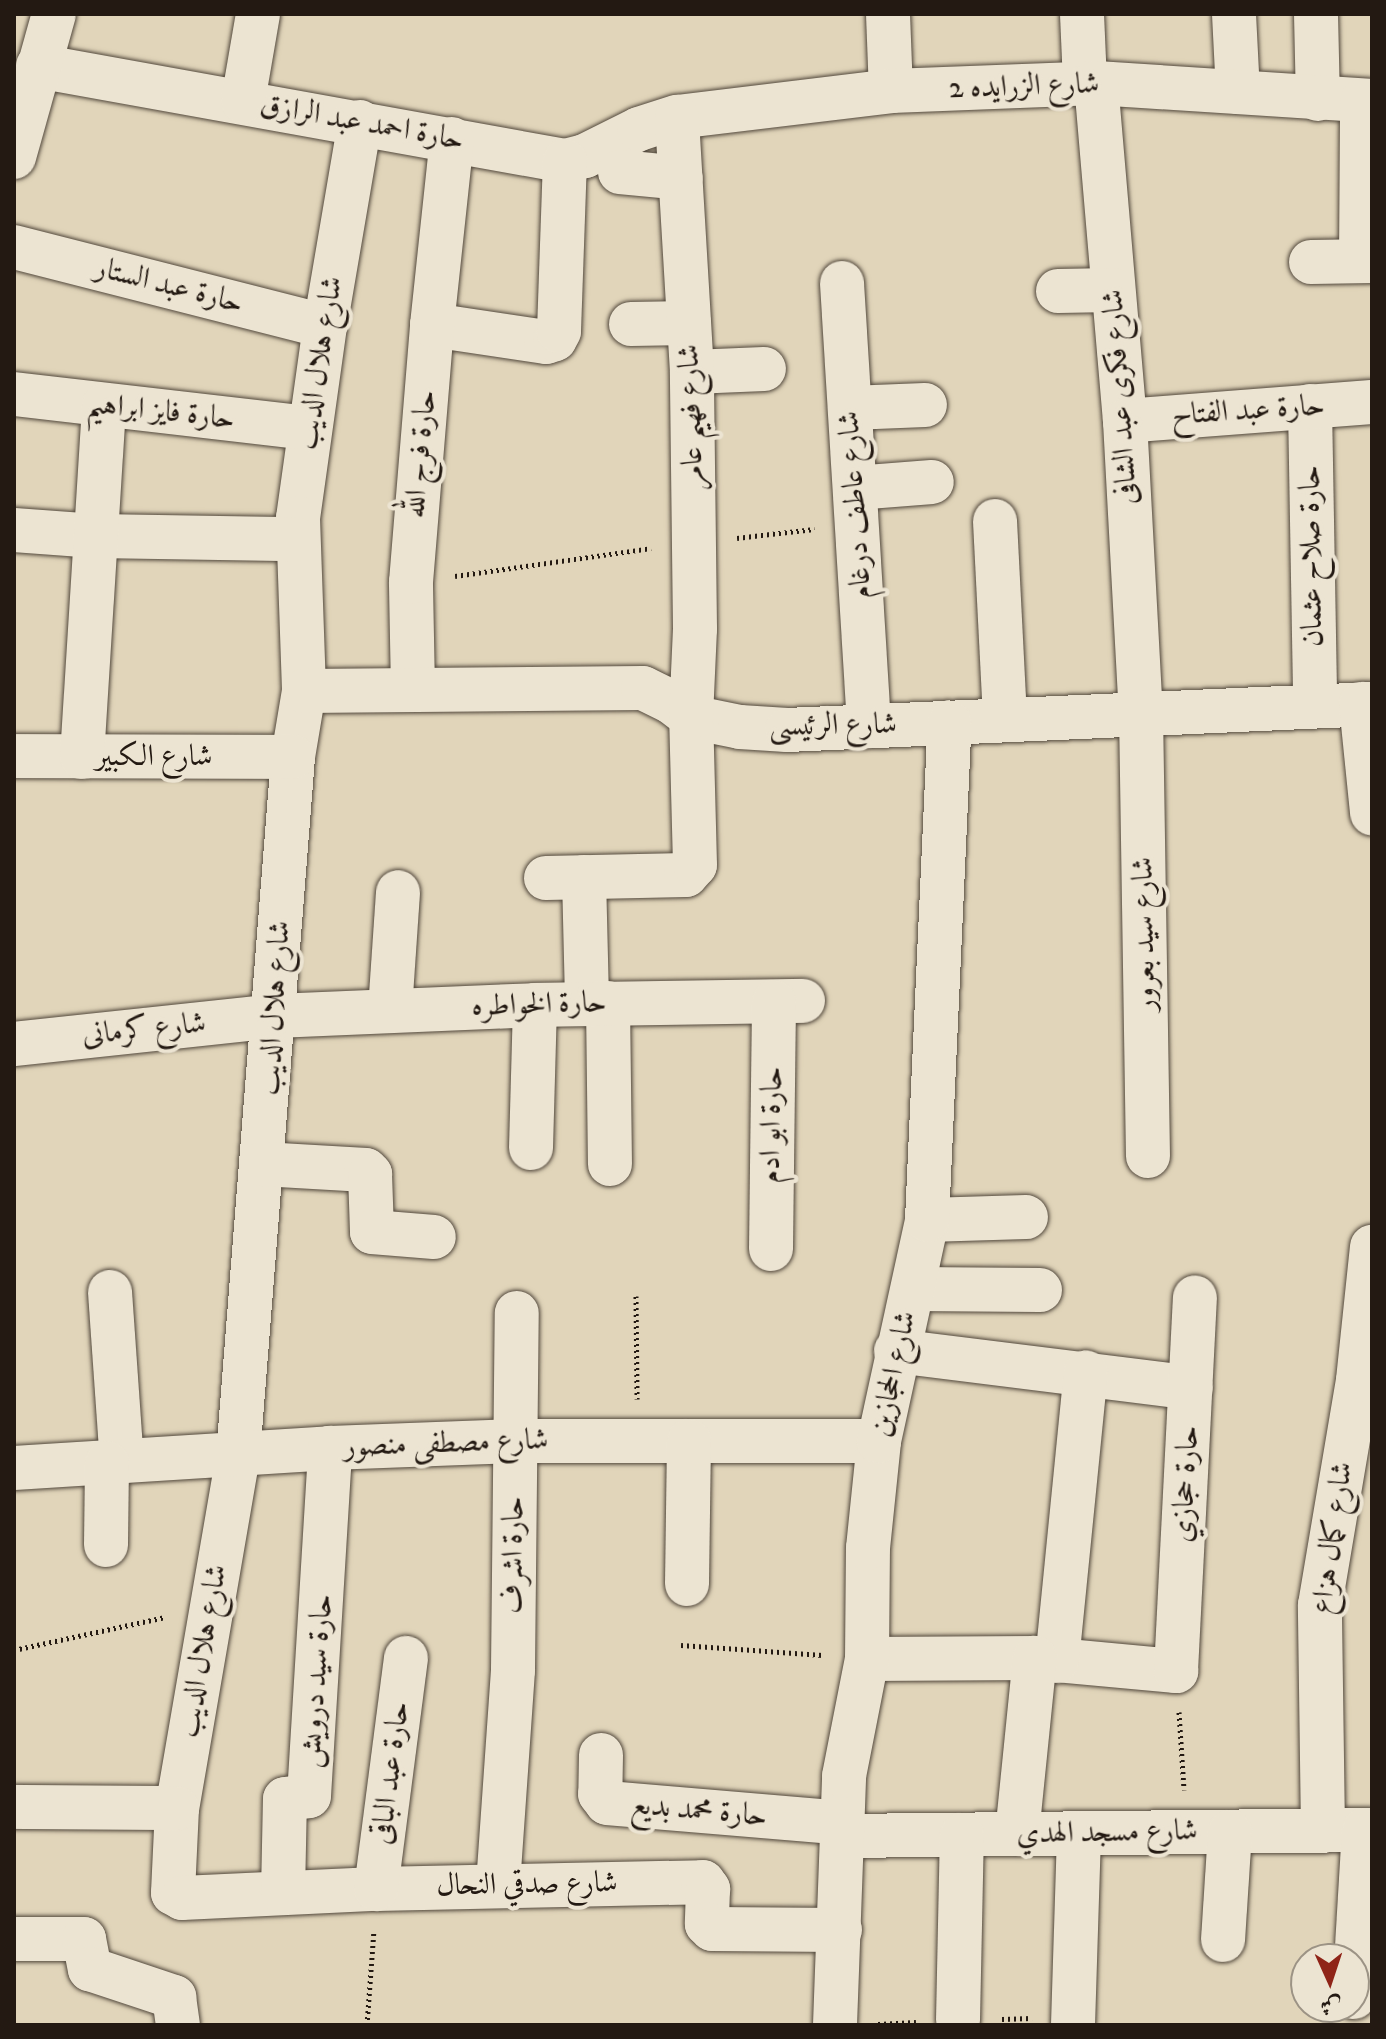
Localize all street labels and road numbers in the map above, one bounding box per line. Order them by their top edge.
street label: شارع الزرايده 2 [948,66,1100,108]
street label: حارة احمد عبد الرازق [257,87,467,159]
street label: حارة عبد الستار [91,250,247,322]
street label: شارع هلال الديب [289,274,351,452]
street label: شارع فكرى عبد الشافى [1096,288,1146,506]
street label: شارع فهيم عامر [671,344,713,490]
street label: حارة فايز ابراهيم [85,386,237,438]
street label: حارة فرج الله [397,388,445,520]
street label: حارة عبد الفتاح [1170,388,1326,434]
street label: شارع عاطف درغام [831,410,881,600]
street label: حارة صلاح عثمان [1292,465,1332,647]
street label: شارع الرئيسى [769,707,897,745]
street label: شارع الكبير [95,739,213,775]
street label: شارع سيد بعرور [1126,857,1164,1011]
street label: شارع هلال الديب [251,920,299,1096]
street label: حارة الخواطره [471,985,607,1025]
street label: شارع كرمانى [80,1006,208,1054]
street label: حارة ابو ادم [753,1066,791,1184]
street label: شارع الحجازين [863,1308,925,1440]
street label: شارع مصطفى منصور [343,1422,549,1466]
street label: حارة حجازي [1165,1424,1207,1544]
street label: شارع كمال هزاع [1304,1460,1362,1616]
street label: حارة اشرف [496,1496,532,1614]
street label: شارع هلال الديب [170,1562,236,1740]
street label: حارة سيد درويش [293,1593,341,1769]
street label: حارة عبد الباقى [364,1699,418,1847]
street label: حارة محمد بديع [629,1787,769,1835]
street label: شارع مسجد الهدي [1016,1813,1198,1853]
street label: شارع صدقي النحال [436,1865,618,1905]

